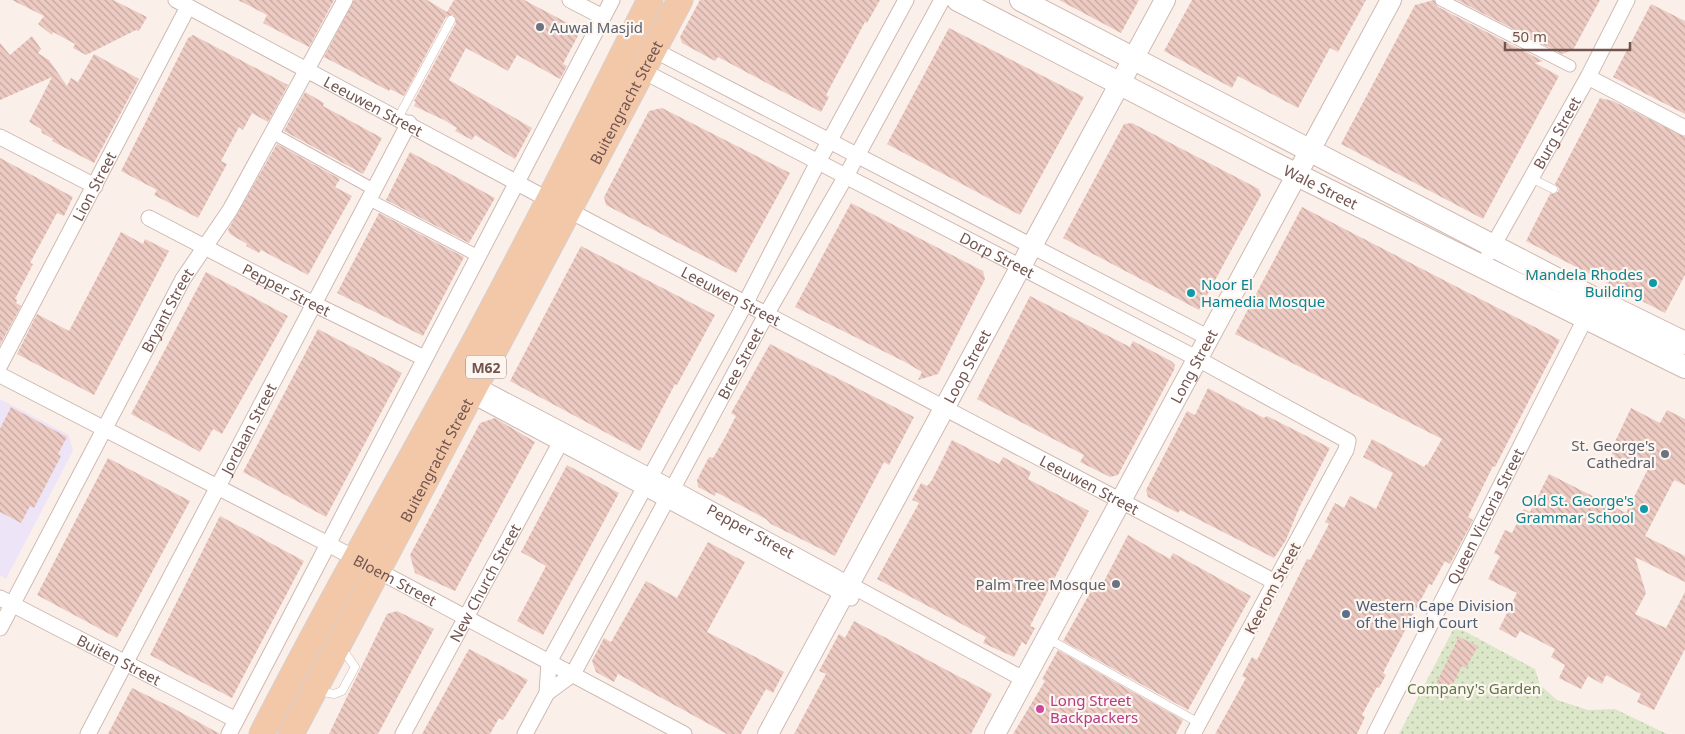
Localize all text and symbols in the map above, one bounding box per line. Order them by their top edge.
place label: Auwal Masjid [550,17,643,37]
scale bar [1505,20,1630,52]
marker: Auwal Masjid [534,21,546,33]
text: 50 m [1512,26,1547,46]
street label: Buitengracht Street [585,36,667,168]
street label: Leeuwen Street [320,71,427,141]
street label: Burg Street [1528,92,1585,173]
street label: Lion Street [67,147,121,224]
street label: Wale Street [1280,160,1362,214]
street label: Dorp Street [956,227,1038,283]
street label: Pepper Street [239,258,334,321]
street label: Leeuwen Street [678,261,785,330]
street label: Bryant Street [136,264,198,356]
place label: Mandela Rhodes Building [1525,264,1643,301]
place label: Noor El Hamedia Mosque [1201,274,1325,311]
marker: Mandela Rhodes Building [1647,277,1659,289]
marker: Noor El Hamedia Mosque [1185,287,1197,299]
street label: Bree Street [713,323,768,403]
street label: Loop Street [939,325,995,407]
street label: Long Street [1165,325,1222,407]
road number: M62 [466,356,506,378]
street label: Jordaan Street [215,379,281,479]
street label: Buitengracht Street [395,394,477,525]
place label: St. George's Cathedral [1571,435,1655,472]
street label: Queen Victoria Street [1442,444,1528,588]
marker: St. George's Cathedral [1659,448,1671,460]
street label: Leeuwen Street [1036,450,1143,519]
place label: Old St. George's Grammar School [1515,490,1634,527]
street label: Pepper Street [704,499,798,563]
marker: Old St. George's Grammar School [1638,503,1650,515]
street label: New Church Street [445,520,525,645]
street label: Keerom Street [1239,538,1305,637]
street label: Bloem Street [350,550,440,610]
place label: Palm Tree Mosque [976,574,1106,594]
marker: Palm Tree Mosque [1110,578,1122,590]
place label: Western Cape Division of the High Court [1356,595,1514,632]
marker: Western Cape Division of the High Court [1340,608,1352,620]
street label: Buiten Street [74,630,165,690]
park label: Company's Garden [1407,678,1541,698]
place label: Long Street Backpackers [1050,690,1138,727]
marker: Long Street Backpackers [1034,703,1046,715]

